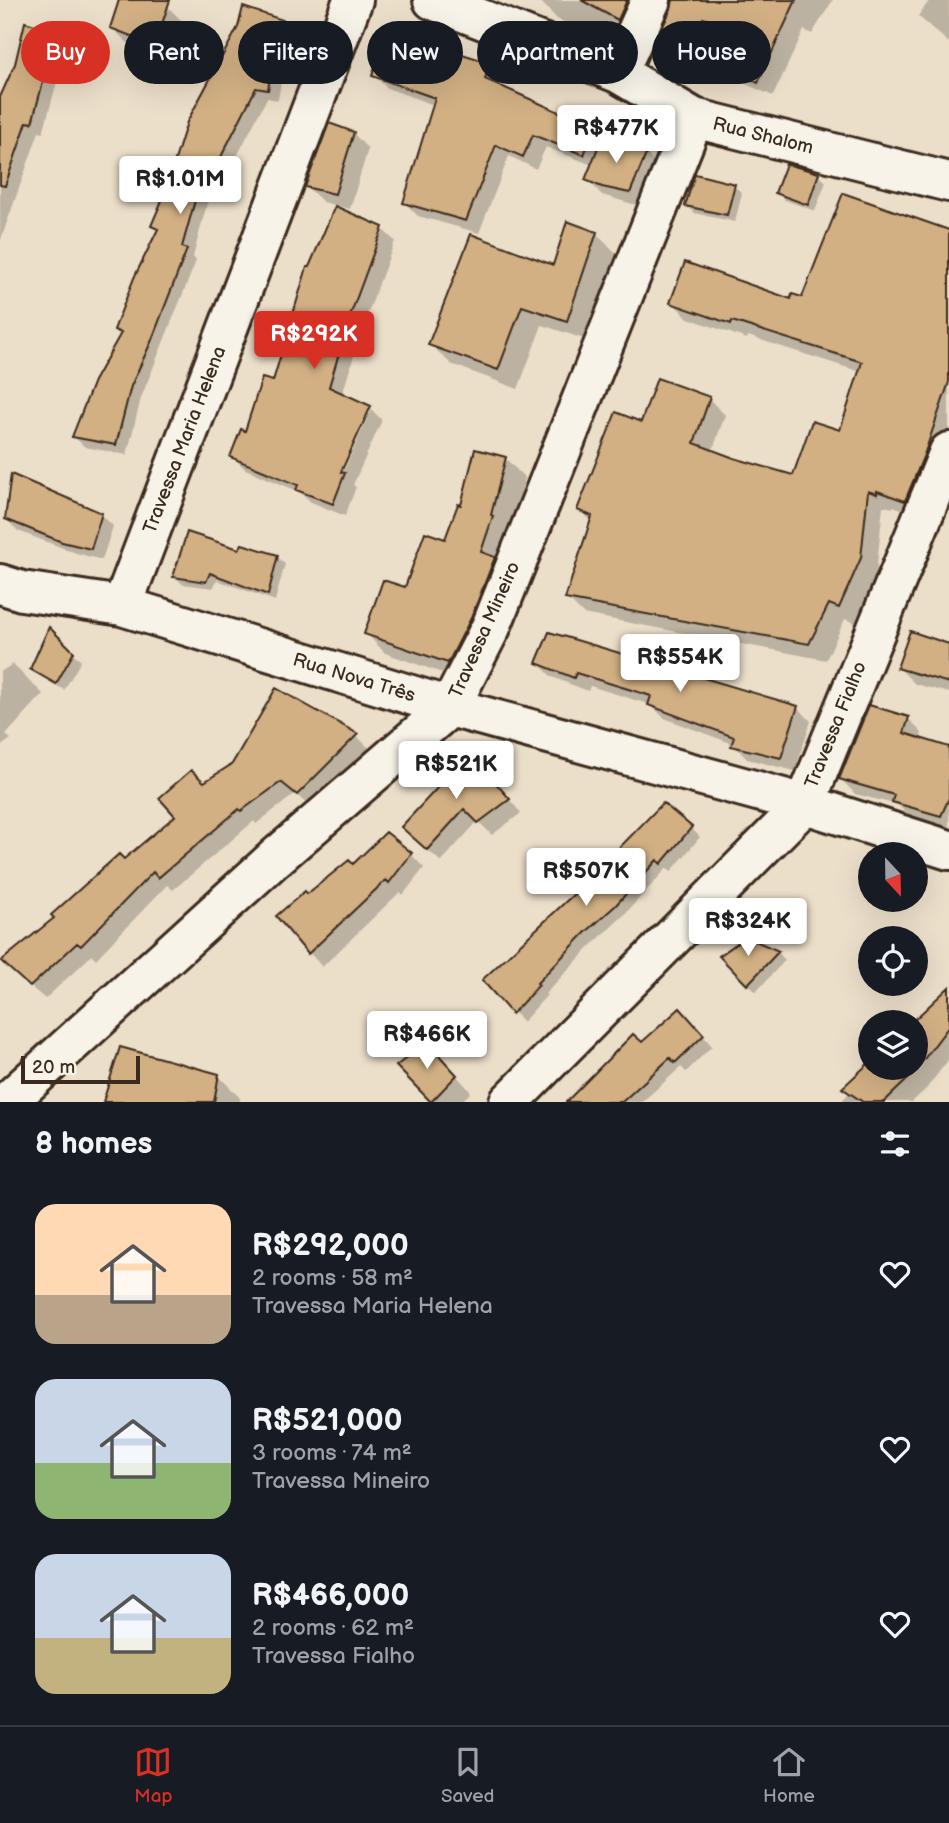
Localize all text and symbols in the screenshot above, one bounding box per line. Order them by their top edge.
chip: Buy [21,21,110,84]
chip: Rent [124,21,224,84]
chip: Filters [238,21,353,84]
chip: New [367,21,463,84]
chip: Apartment [477,21,638,84]
chip: House [652,21,771,84]
pin: R$477K [559,106,673,165]
street label: Rua Shalom [710,112,816,160]
text: R$477K [573,114,659,142]
pin: R$1.01M [115,156,245,216]
text: R$1.01M [135,165,225,193]
pin: R$292K [257,312,371,371]
text: R$292K [270,320,358,348]
street label: Travessa Maria Helena [139,343,231,537]
street label: Travessa Mineiro [445,558,525,702]
pin: R$554K [623,634,737,694]
text: R$554K [637,643,723,671]
street label: Rua Nova Três [290,648,418,708]
street label: Travessa Fialho [800,658,872,792]
pin: R$521K [399,742,513,801]
text: R$521K [415,750,497,778]
north arrow [858,842,928,912]
map controls [858,842,928,1080]
pin: R$507K [529,848,643,908]
text: R$507K [543,857,629,885]
pin: R$324K [691,898,805,958]
text: R$324K [705,907,791,935]
button: locate [858,926,928,996]
button: layers [858,1010,928,1080]
pin: R$466K [370,1012,484,1071]
text: R$466K [383,1020,471,1048]
scale bar [21,1053,140,1085]
text: 20 m [32,1056,75,1079]
icon: filters [876,1125,914,1163]
text: 8 homes [35,1126,152,1162]
text: R$292,000 [252,1228,409,1264]
icon: home [91,1232,175,1316]
icon: heart [876,1255,914,1293]
text: 2 rooms · 58 m² [252,1264,413,1292]
text: Travessa Maria Helena [252,1292,493,1320]
text: R$521,000 [252,1403,402,1439]
icon: home [91,1407,175,1491]
icon: heart [876,1430,914,1468]
text: 3 rooms · 74 m² [252,1439,412,1467]
text: Travessa Mineiro [252,1467,430,1495]
text: R$466,000 [252,1578,409,1614]
icon: home [91,1582,175,1666]
icon: heart [876,1605,914,1643]
text: 2 rooms · 62 m² [252,1614,414,1642]
text: Travessa Fialho [252,1642,415,1670]
tab: Map [134,1743,172,1808]
tab: Saved [441,1743,494,1808]
tab: Home [763,1743,815,1808]

